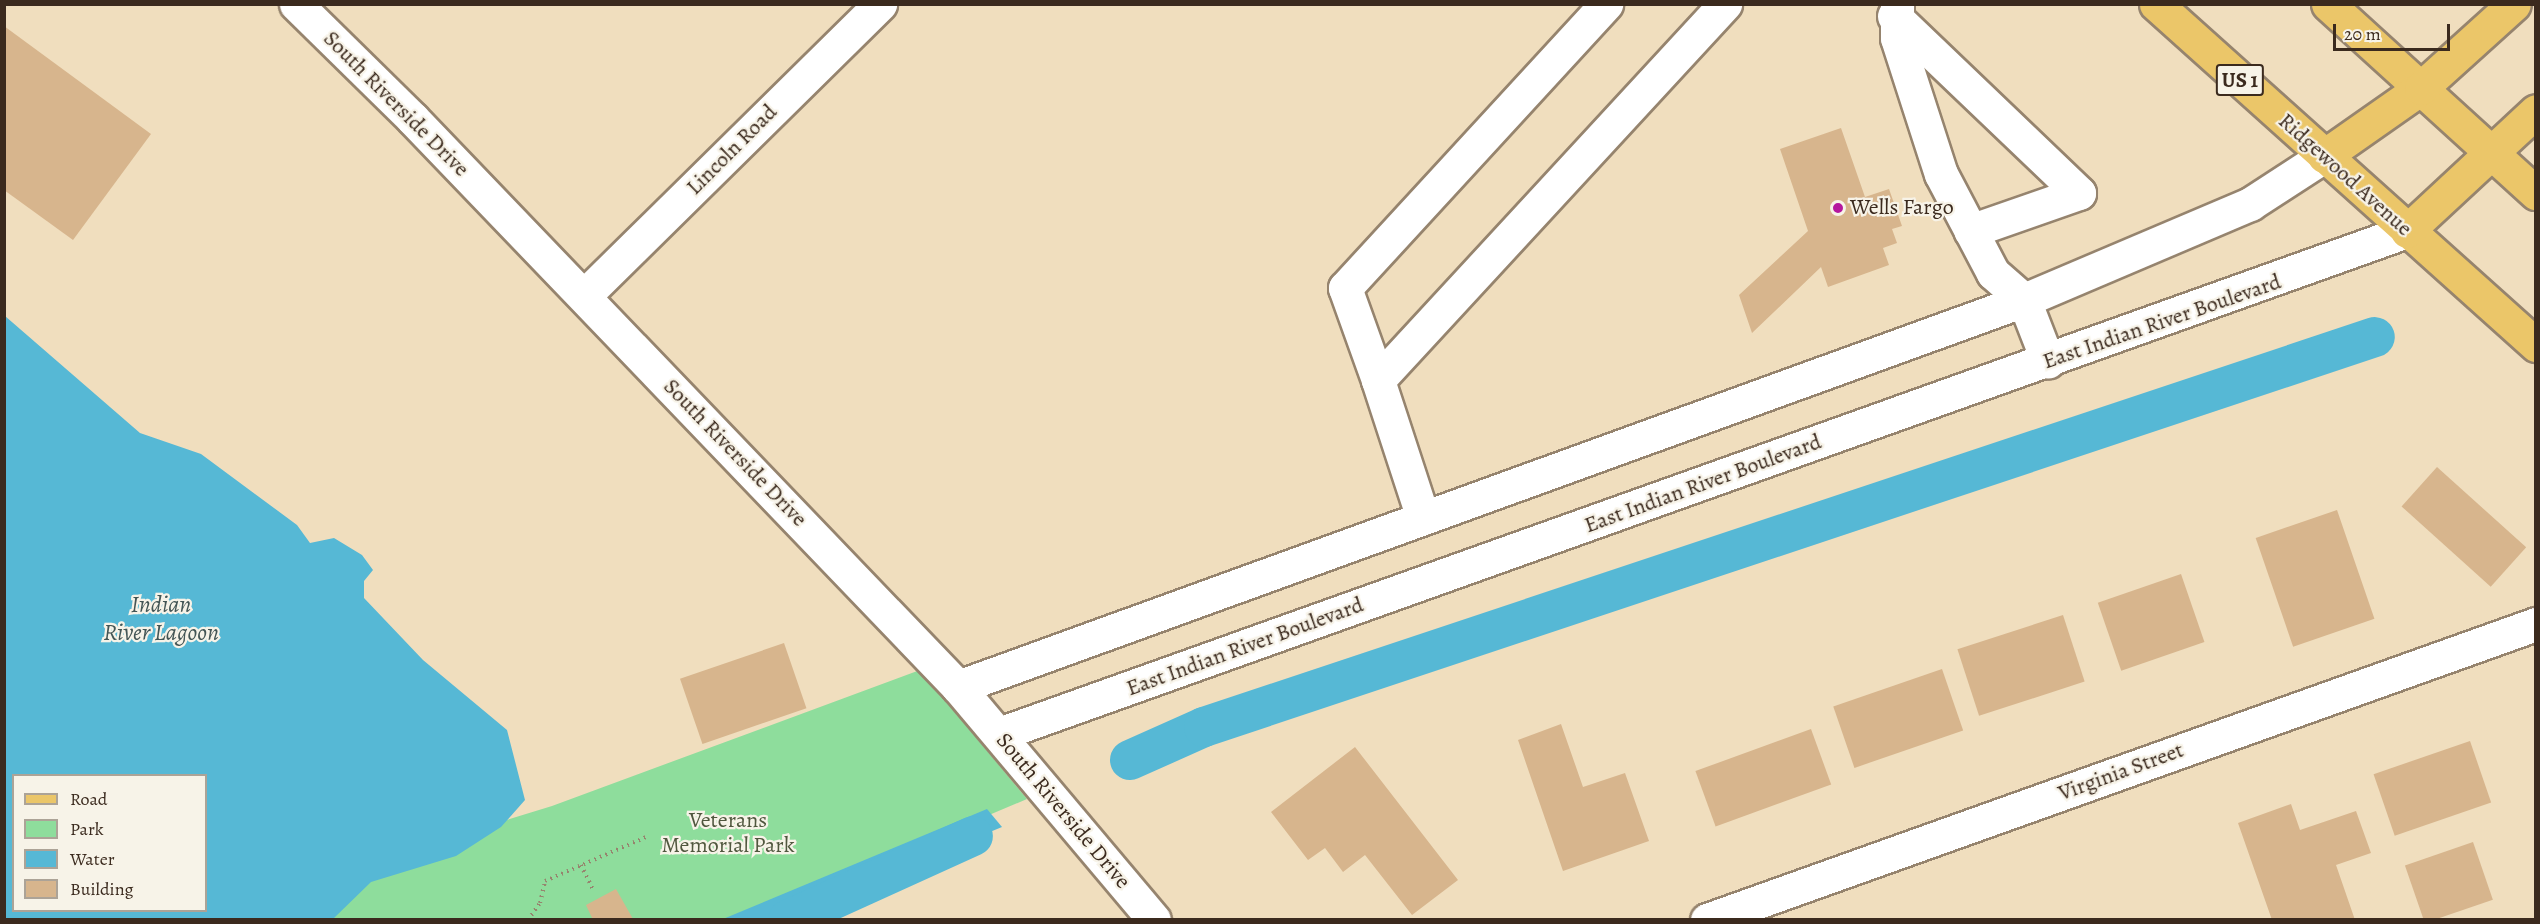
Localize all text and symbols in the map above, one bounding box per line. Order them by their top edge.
scale bar [2336,12,2453,50]
text: 20 m [2344,22,2381,46]
street label: South Riverside Drive [318,26,474,182]
road number: US 1 [2214,62,2266,98]
street label: Lincoln Road [681,99,783,201]
street label: Ridgewood Avenue [2273,108,2417,242]
place label: Wells Fargo [1850,195,1954,221]
marker: Wells Fargo [1831,201,1845,215]
street label: East Indian River Boulevard [2040,269,2284,375]
street label: South Riverside Drive [658,374,812,532]
street label: East Indian River Boulevard [1581,429,1825,539]
water label: Indian River Lagoon [103,591,219,647]
street label: East Indian River Boulevard [1123,592,1367,702]
street label: South Riverside Drive [990,728,1136,894]
street label: Virginia Street [2055,737,2187,807]
legend [12,774,207,912]
text: Road [70,787,107,811]
park label: Veterans Memorial Park [661,807,795,858]
text: Park [70,817,104,841]
text: Water [70,847,115,871]
text: Building [70,877,134,901]

